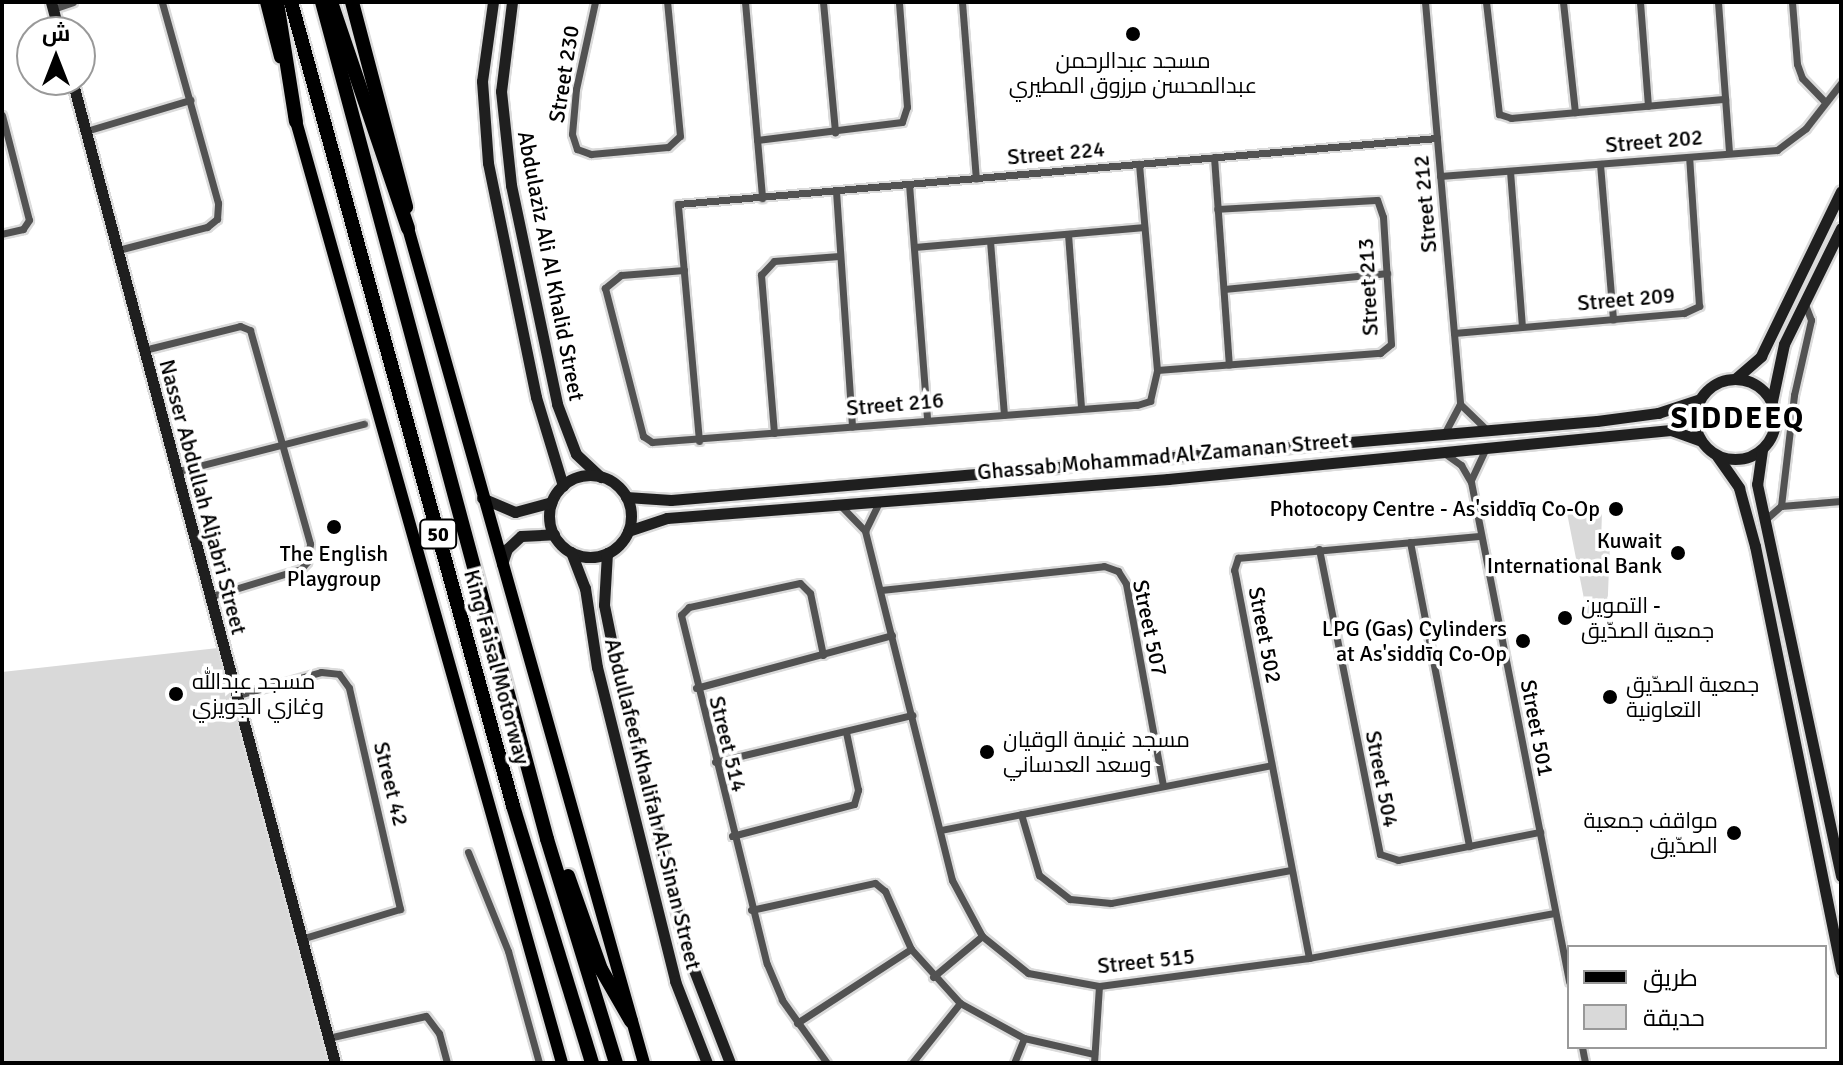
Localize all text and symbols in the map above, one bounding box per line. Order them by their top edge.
north arrow [16,16,96,96]
text: ش [42,20,70,47]
street label: Street 230 [543,24,585,124]
marker: مسجد عبدالرحمن عبدالمحسن مرزوق المطيري [1124,25,1142,43]
place label: مسجد عبدالرحمن عبدالمحسن مرزوق المطيري [1009,47,1257,98]
street label: Street 202 [1604,124,1704,158]
street label: Abdulaziz Ali Al Khalid Street [512,129,590,403]
street label: Street 224 [1006,136,1106,170]
street label: Street 212 [1408,154,1442,254]
street label: Street 213 [1352,237,1384,337]
street label: Street 209 [1576,282,1676,316]
street label: Nasser Abdullah Aljabri Street [154,357,252,637]
street label: Street 216 [845,387,945,421]
district label: SIDDEEQ [1671,401,1805,437]
street label: Ghassab Mohammad Al Zamanan Street [976,427,1350,485]
place label: Photocopy Centre - As'siddīq Co-Op [1269,496,1600,522]
marker: Photocopy Centre - As'siddīq Co-Op [1607,500,1625,518]
marker: The English Playgroup [325,518,343,536]
road number: 50 [418,518,458,550]
place label: Kuwait International Bank [1487,527,1662,578]
place label: The English Playgroup [280,540,388,592]
marker: Kuwait International Bank [1669,544,1687,562]
street label: King Faisal Motorway [458,567,536,767]
street label: Street 507 [1127,577,1173,679]
street label: Street 502 [1243,584,1287,686]
place label: التموين - جمعية الصدّيق [1581,592,1714,644]
marker: التموين - جمعية الصدّيق [1556,609,1574,627]
place label: LPG (Gas) Cylinders at As'siddīq Co-Op [1322,615,1507,666]
marker: LPG (Gas) Cylinders at As'siddīq Co-Op [1514,632,1532,650]
street label: Abdullafeef Khalifah Al-Sinan Street [599,636,707,972]
place label: مسجد عبدالله وغازي الجويزي [192,668,324,720]
place label: جمعية الصدّيق التعاونية [1626,671,1759,722]
street label: Street 501 [1515,677,1559,779]
marker: مسجد عبدالله وغازي الجويزي [167,685,185,703]
marker: جمعية الصدّيق التعاونية [1601,688,1619,706]
street label: Street 514 [703,693,753,795]
place label: مسجد غنيمة الوقيان وسعد العدساني [1003,726,1190,778]
street label: Street 504 [1360,728,1404,830]
street label: Street 42 [368,739,414,829]
marker: مسجد غنيمة الوقيان وسعد العدساني [978,743,996,761]
place label: مواقف جمعية الصدّيق [1584,807,1718,858]
marker: مواقف جمعية الصدّيق [1725,824,1743,842]
street label: Street 515 [1096,943,1196,979]
legend [1567,945,1827,1049]
text: طريق [1643,963,1698,993]
text: حديقة [1643,1003,1705,1033]

